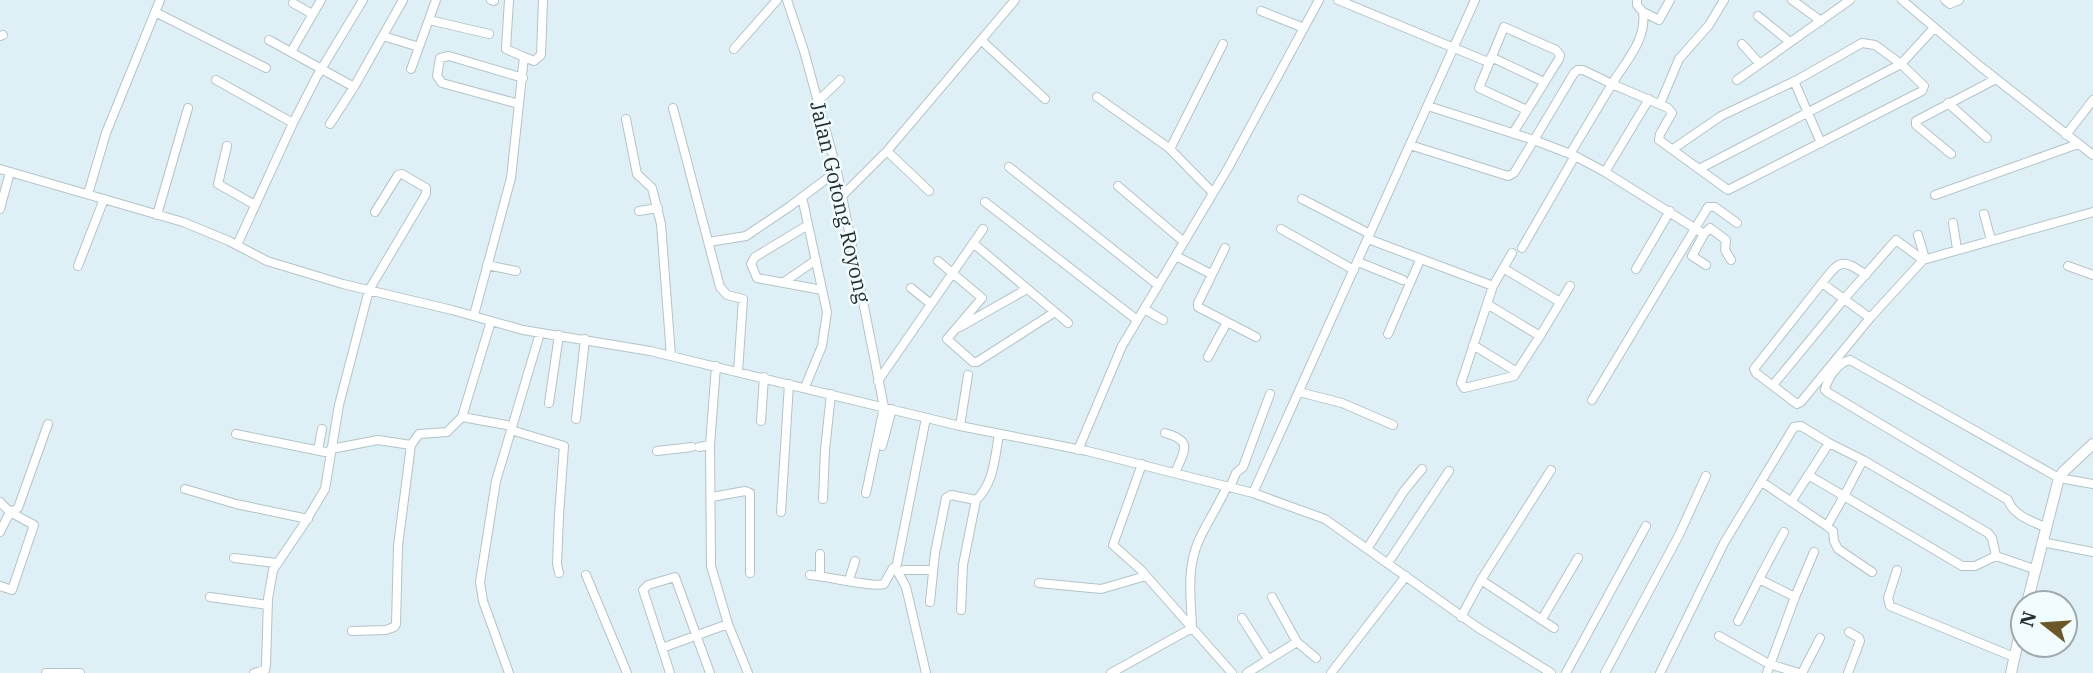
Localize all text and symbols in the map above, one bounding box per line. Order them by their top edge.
street label: Jalan Gotong Royong [804,98,878,306]
north arrow [2009,589,2079,659]
text: N [2014,608,2041,630]

